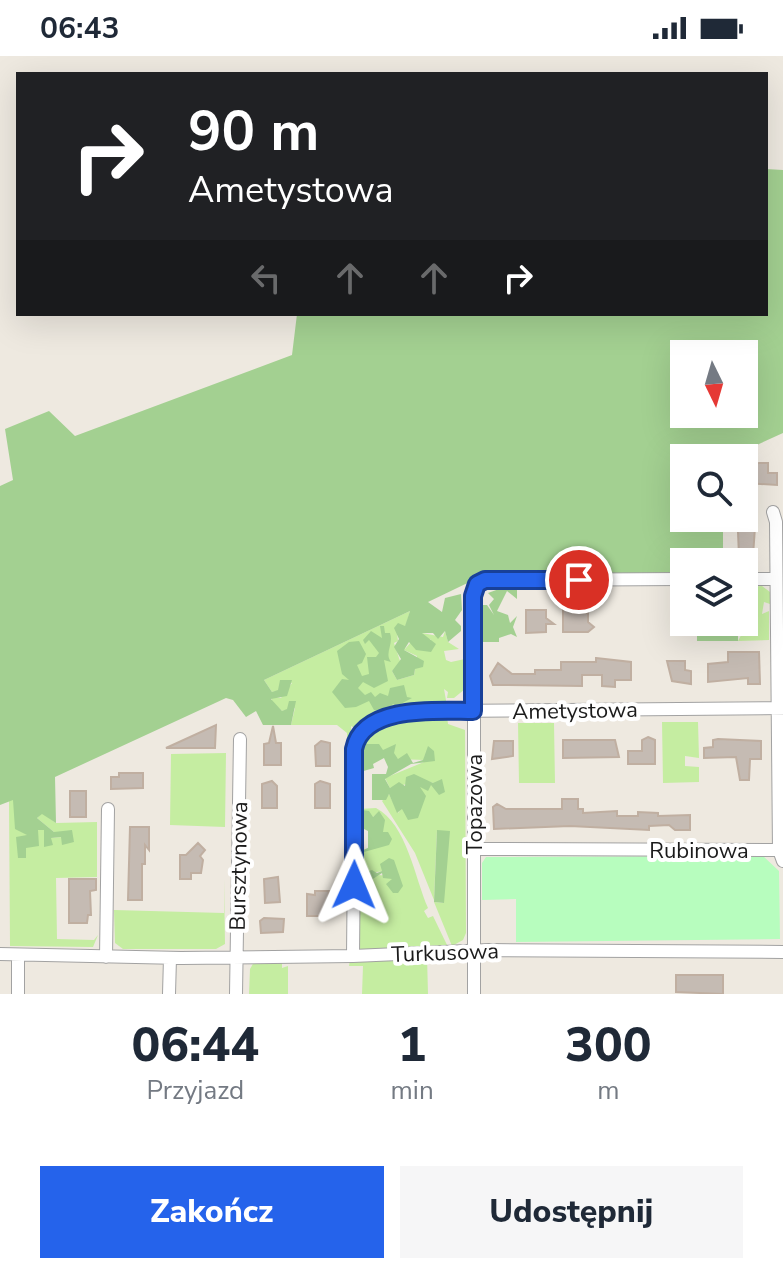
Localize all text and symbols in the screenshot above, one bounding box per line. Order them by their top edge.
text: 06:43 [40,8,119,49]
text: 90 m [188,93,319,170]
icon: right [56,104,160,208]
text: Ametystowa [188,166,393,215]
icon: left [244,256,288,300]
icon: ahead [328,256,372,300]
icon: ahead [412,256,456,300]
icon: right [496,256,540,300]
north arrow [670,340,758,428]
map controls [670,340,758,636]
button: search [670,444,758,532]
pin [545,546,613,614]
button: layers [670,548,758,636]
icon: arrive [557,558,601,602]
street label: Ametystowa [512,695,638,727]
street label: Topazowa [460,754,490,854]
street label: Bursztynowa [223,801,255,931]
street label: Rubinowa [649,836,749,866]
position arrow [312,843,396,927]
street label: Turkusowa [391,936,499,970]
text: 06:44 [131,1012,259,1078]
text: 1 [398,1012,427,1078]
text: 300 [565,1012,652,1078]
text: Przyjazd [146,1073,244,1108]
text: min [391,1073,434,1108]
text: m [597,1073,619,1108]
button: Zakończ [40,1166,384,1258]
button: Udostępnij [400,1166,743,1258]

